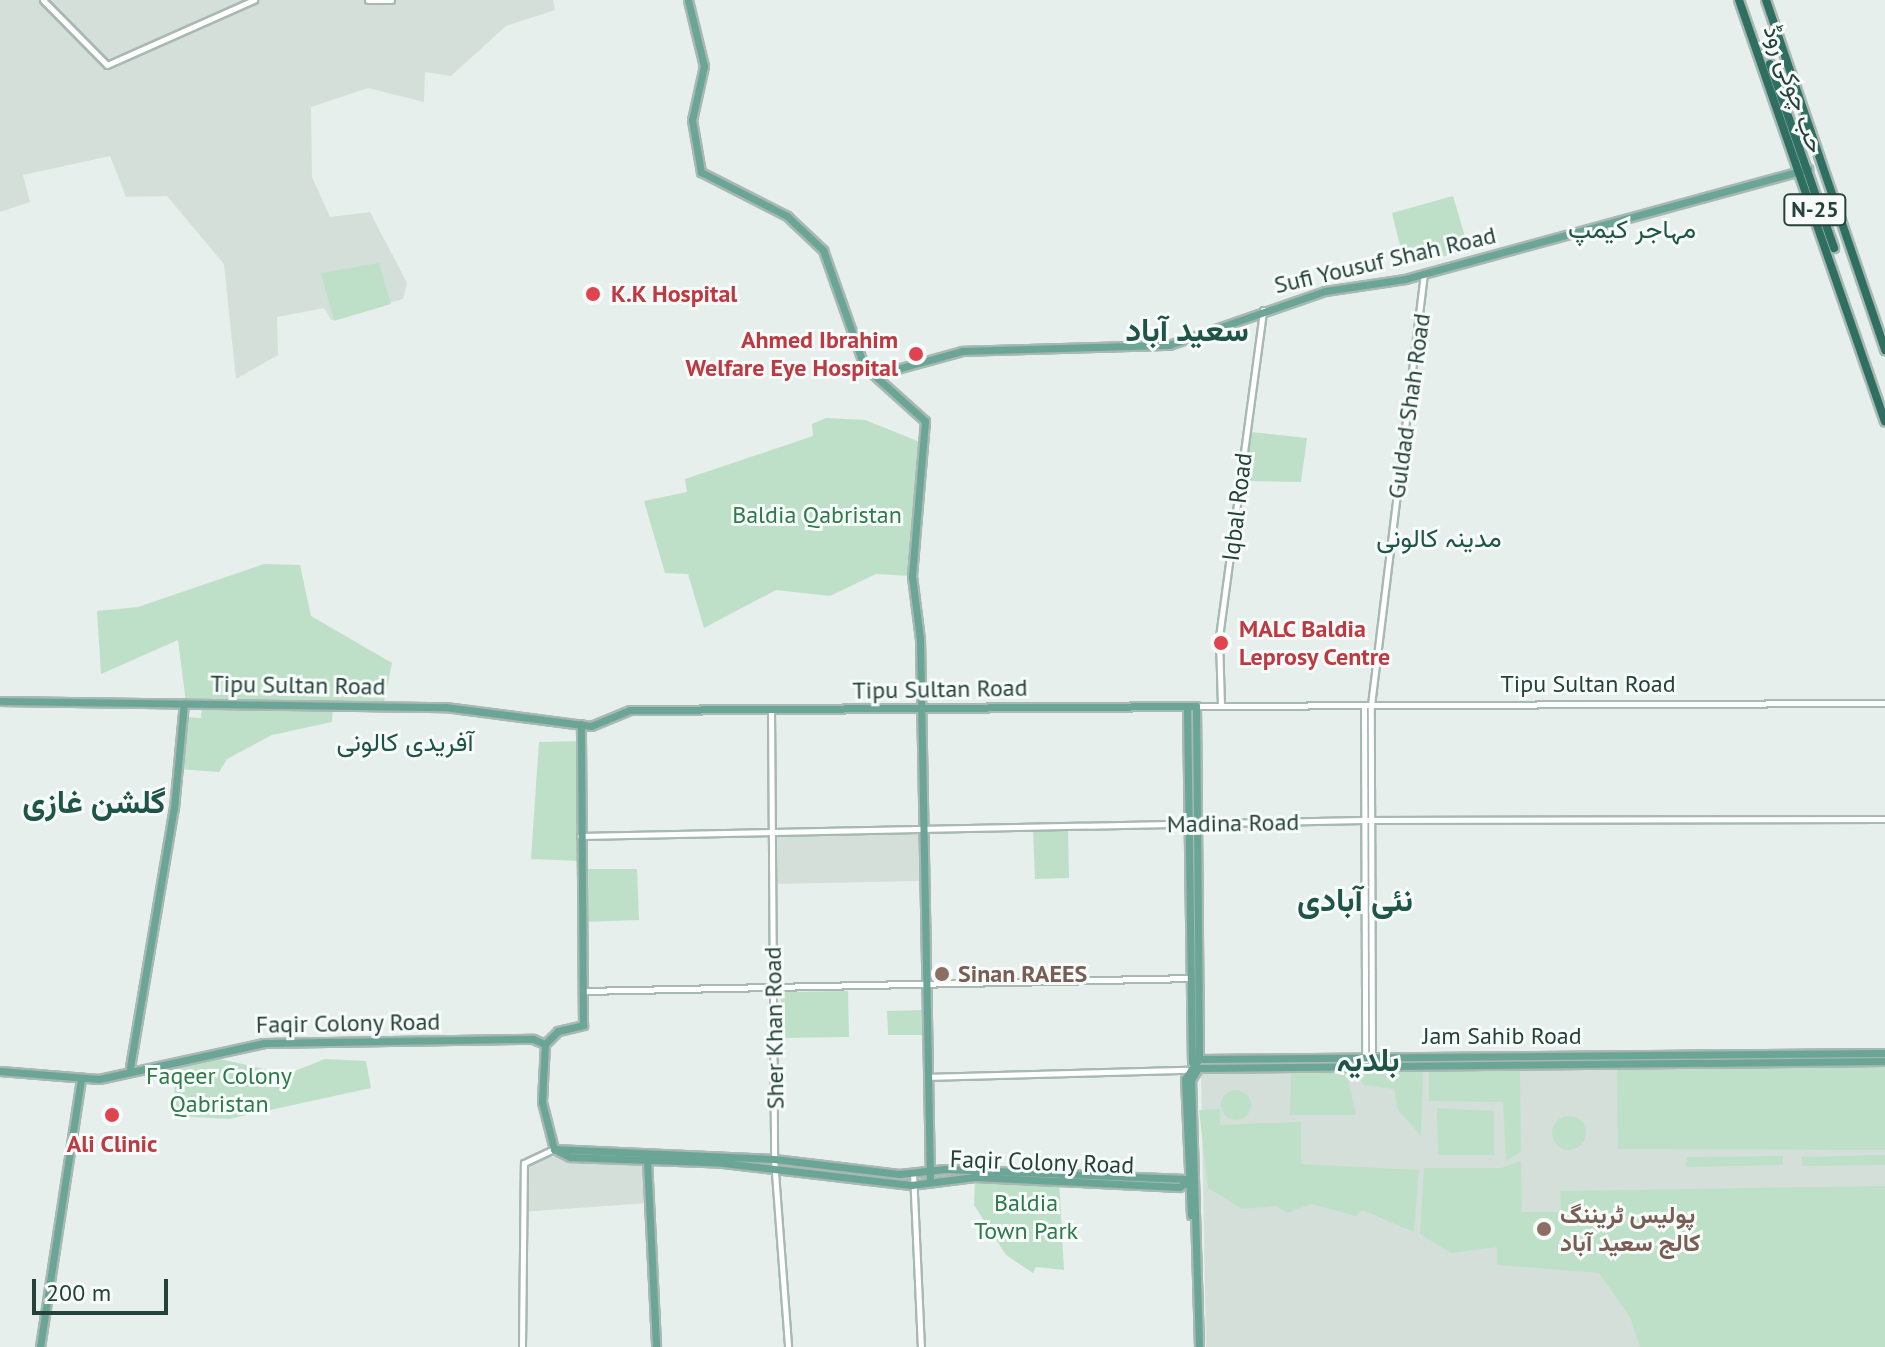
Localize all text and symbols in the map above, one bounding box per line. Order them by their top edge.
street label: حب چوکی روڈ [1758,21,1830,157]
road number: N-25 [1783,192,1847,228]
district label: مہاجر کیمپ [1568,213,1696,245]
street label: Sufi Yousuf Shah Road [1271,220,1499,300]
place label: K.K Hospital [611,280,738,308]
marker: K.K Hospital [582,283,604,305]
district label: سعید آباد [1125,310,1249,348]
street label: Guldad Shah Road [1382,311,1436,501]
place label: Ahmed Ibrahim Welfare Eye Hospital [686,326,898,382]
marker: Ahmed Ibrahim Welfare Eye Hospital [905,343,927,365]
street label: Iqbal Road [1216,451,1258,563]
park label: Baldia Qabristan [732,501,902,529]
district label: مدینہ کالونی [1376,522,1502,554]
place label: MALC Baldia Leprosy Centre [1239,615,1391,671]
marker: MALC Baldia Leprosy Centre [1210,632,1232,654]
street label: Tipu Sultan Road [210,669,386,701]
street label: Tipu Sultan Road [1500,670,1676,698]
street label: Tipu Sultan Road [852,673,1028,705]
district label: آفریدی کالونی [337,726,473,758]
district label: گلشن غازی [22,782,166,820]
street label: Madina Road [1167,807,1299,839]
district label: نئی آبادی [1297,880,1413,918]
street label: Sher Khan Road [758,946,790,1110]
place label: Sinan RAEES [958,960,1087,988]
marker: Sinan RAEES [933,965,951,983]
street label: Faqir Colony Road [255,1007,441,1039]
street label: Jam Sahib Road [1422,1022,1582,1050]
district label: بلدیہ [1337,1040,1399,1078]
park label: Faqeer Colony Qabristan [146,1062,292,1118]
marker: Ali Clinic [101,1104,123,1126]
place label: Ali Clinic [67,1130,157,1158]
street label: Faqir Colony Road [949,1144,1135,1180]
park label: Baldia Town Park [974,1189,1078,1245]
place label: پولیس ٹریننگ کالج سعید آباد [1560,1201,1700,1257]
marker: پولیس ٹریننگ کالج سعید آباد [1535,1220,1553,1238]
scale bar [36,1263,172,1313]
text: 200 m [46,1277,111,1308]

